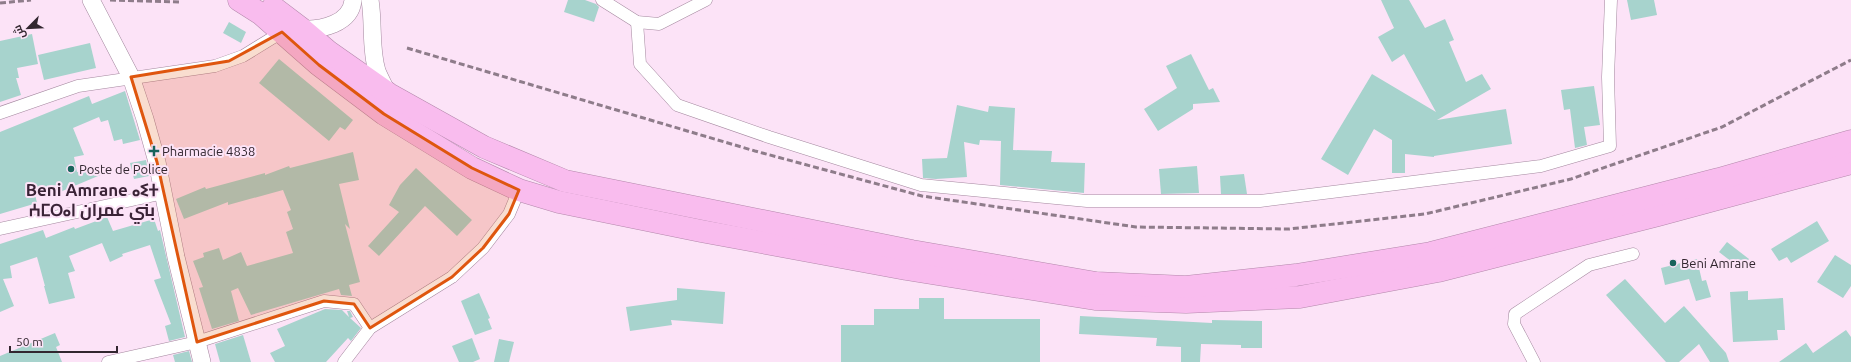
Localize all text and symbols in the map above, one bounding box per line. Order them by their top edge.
north arrow [8,8,48,48]
text: ش [11,23,28,41]
place label: Pharmacie 4838 [162,144,255,158]
marker: Pharmacie 4838 [149,146,159,156]
place label: Poste de Police [79,162,168,176]
marker: Poste de Police [66,164,76,174]
district label: Beni Amrane ⴰⵉⵜ ⵄⵎⵔⴰⵏ بني عمران [26,180,159,224]
place label: Beni Amrane [1681,256,1756,270]
marker: Beni Amrane [1668,258,1678,268]
scale bar [10,328,117,354]
text: 50 m [16,335,43,348]

